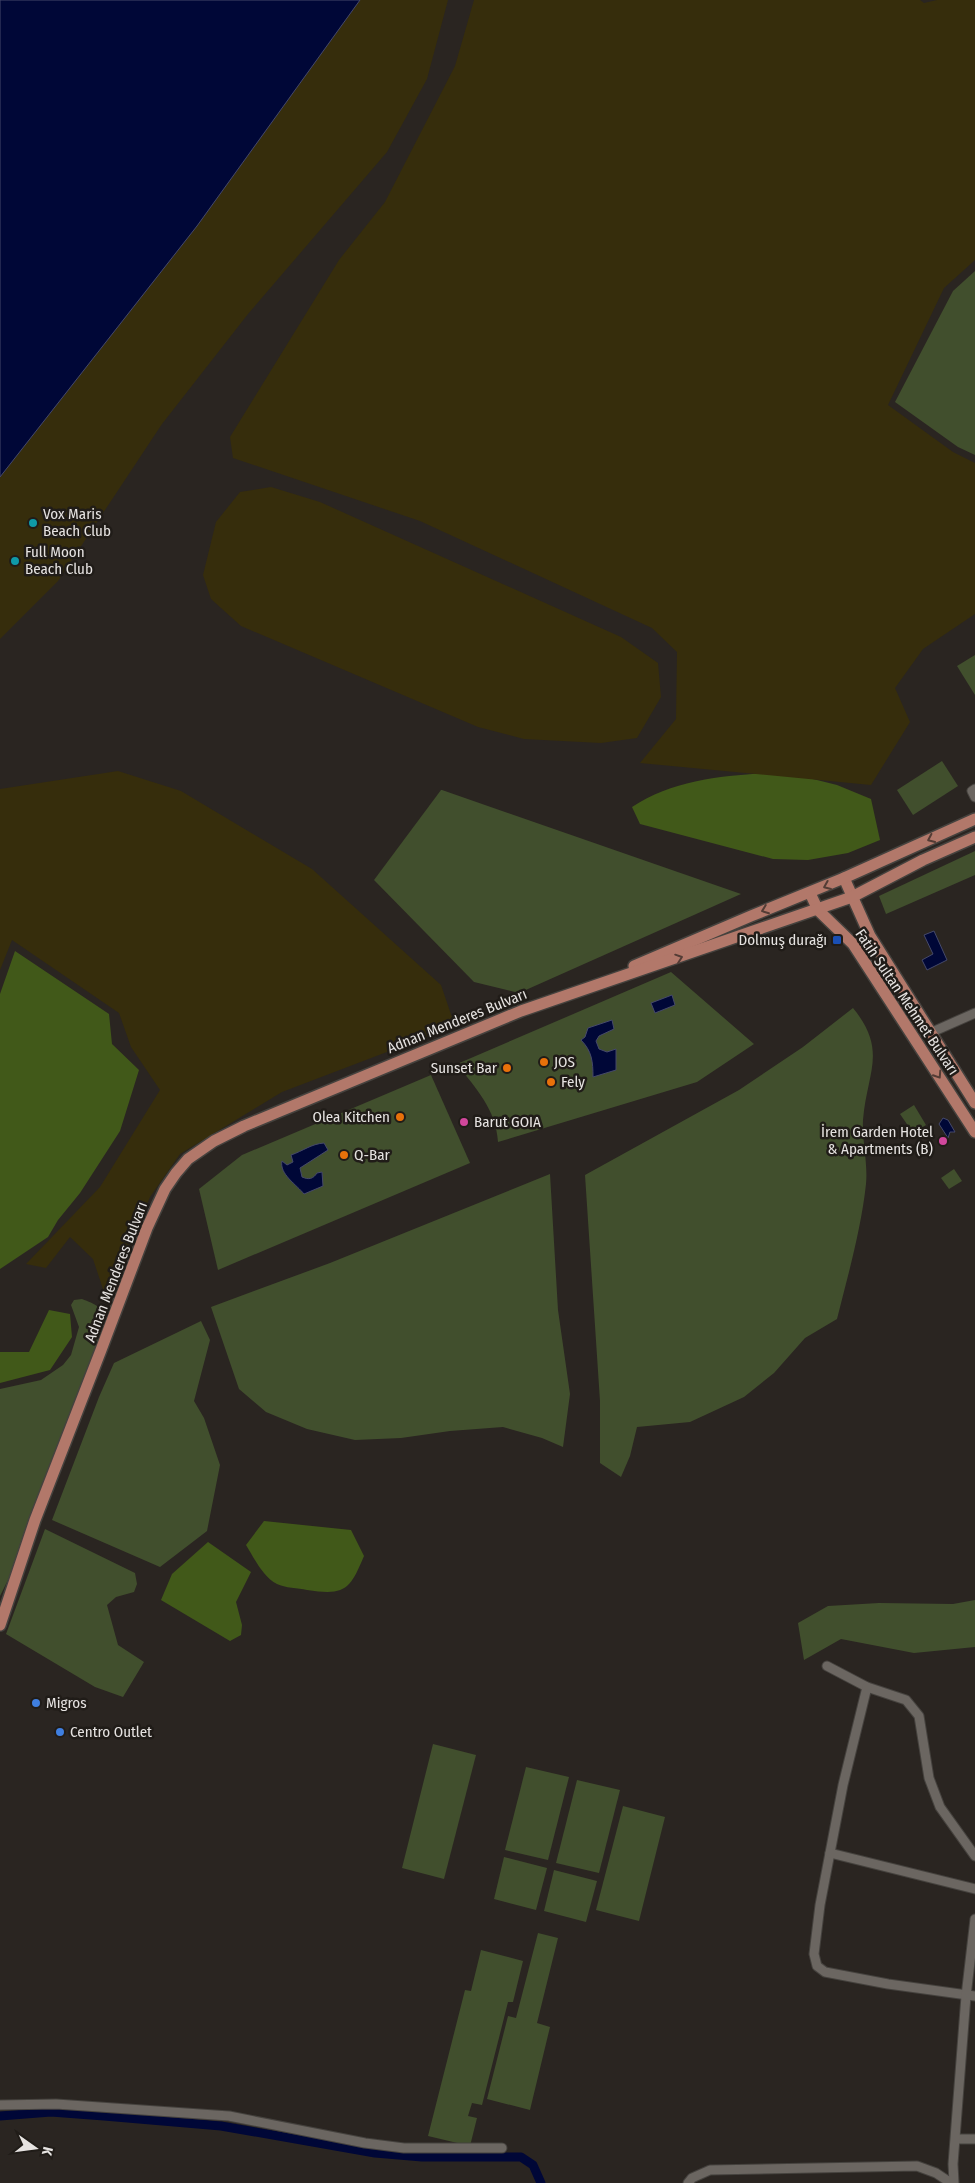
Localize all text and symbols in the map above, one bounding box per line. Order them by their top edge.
place label: Vox Maris Beach Club [43,505,111,540]
marker: Vox Maris Beach Club [27,517,39,529]
place label: Full Moon Beach Club [25,543,93,578]
marker: Full Moon Beach Club [9,555,21,567]
one-way arrow [927,833,936,843]
one-way arrow [823,879,832,890]
one-way arrow [761,904,770,914]
street label: Fatih Sultan Mehmet Bulvarı [851,926,963,1078]
place label: Dolmuş durağı [738,931,827,949]
marker: Dolmuş durağı [831,934,843,946]
one-way arrow [674,954,683,964]
street label: Adnan Menderes Bulvarı [385,985,529,1057]
place label: JOS [554,1053,575,1071]
marker: JOS [538,1056,550,1068]
place label: Sunset Bar [431,1059,498,1077]
marker: Sunset Bar [501,1062,513,1074]
one-way arrow [932,1069,942,1078]
place label: Fely [561,1073,585,1091]
marker: Fely [545,1076,557,1088]
place label: Olea Kitchen [313,1108,390,1126]
marker: Olea Kitchen [394,1111,406,1123]
place label: Barut GOIA [474,1113,541,1131]
marker: Barut GOIA [458,1116,470,1128]
place label: İrem Garden Hotel & Apartments (B) [821,1123,933,1158]
marker: İrem Garden Hotel & Apartments (B) [937,1135,949,1147]
place label: Q-Bar [354,1146,391,1164]
marker: Q-Bar [338,1149,350,1161]
street label: Adnan Menderes Bulvarı [81,1199,151,1345]
place label: Migros [46,1694,87,1712]
marker: Migros [30,1697,42,1709]
place label: Centro Outlet [70,1723,152,1741]
marker: Centro Outlet [54,1726,66,1738]
north arrow [10,2123,60,2173]
text: K [38,2145,56,2158]

